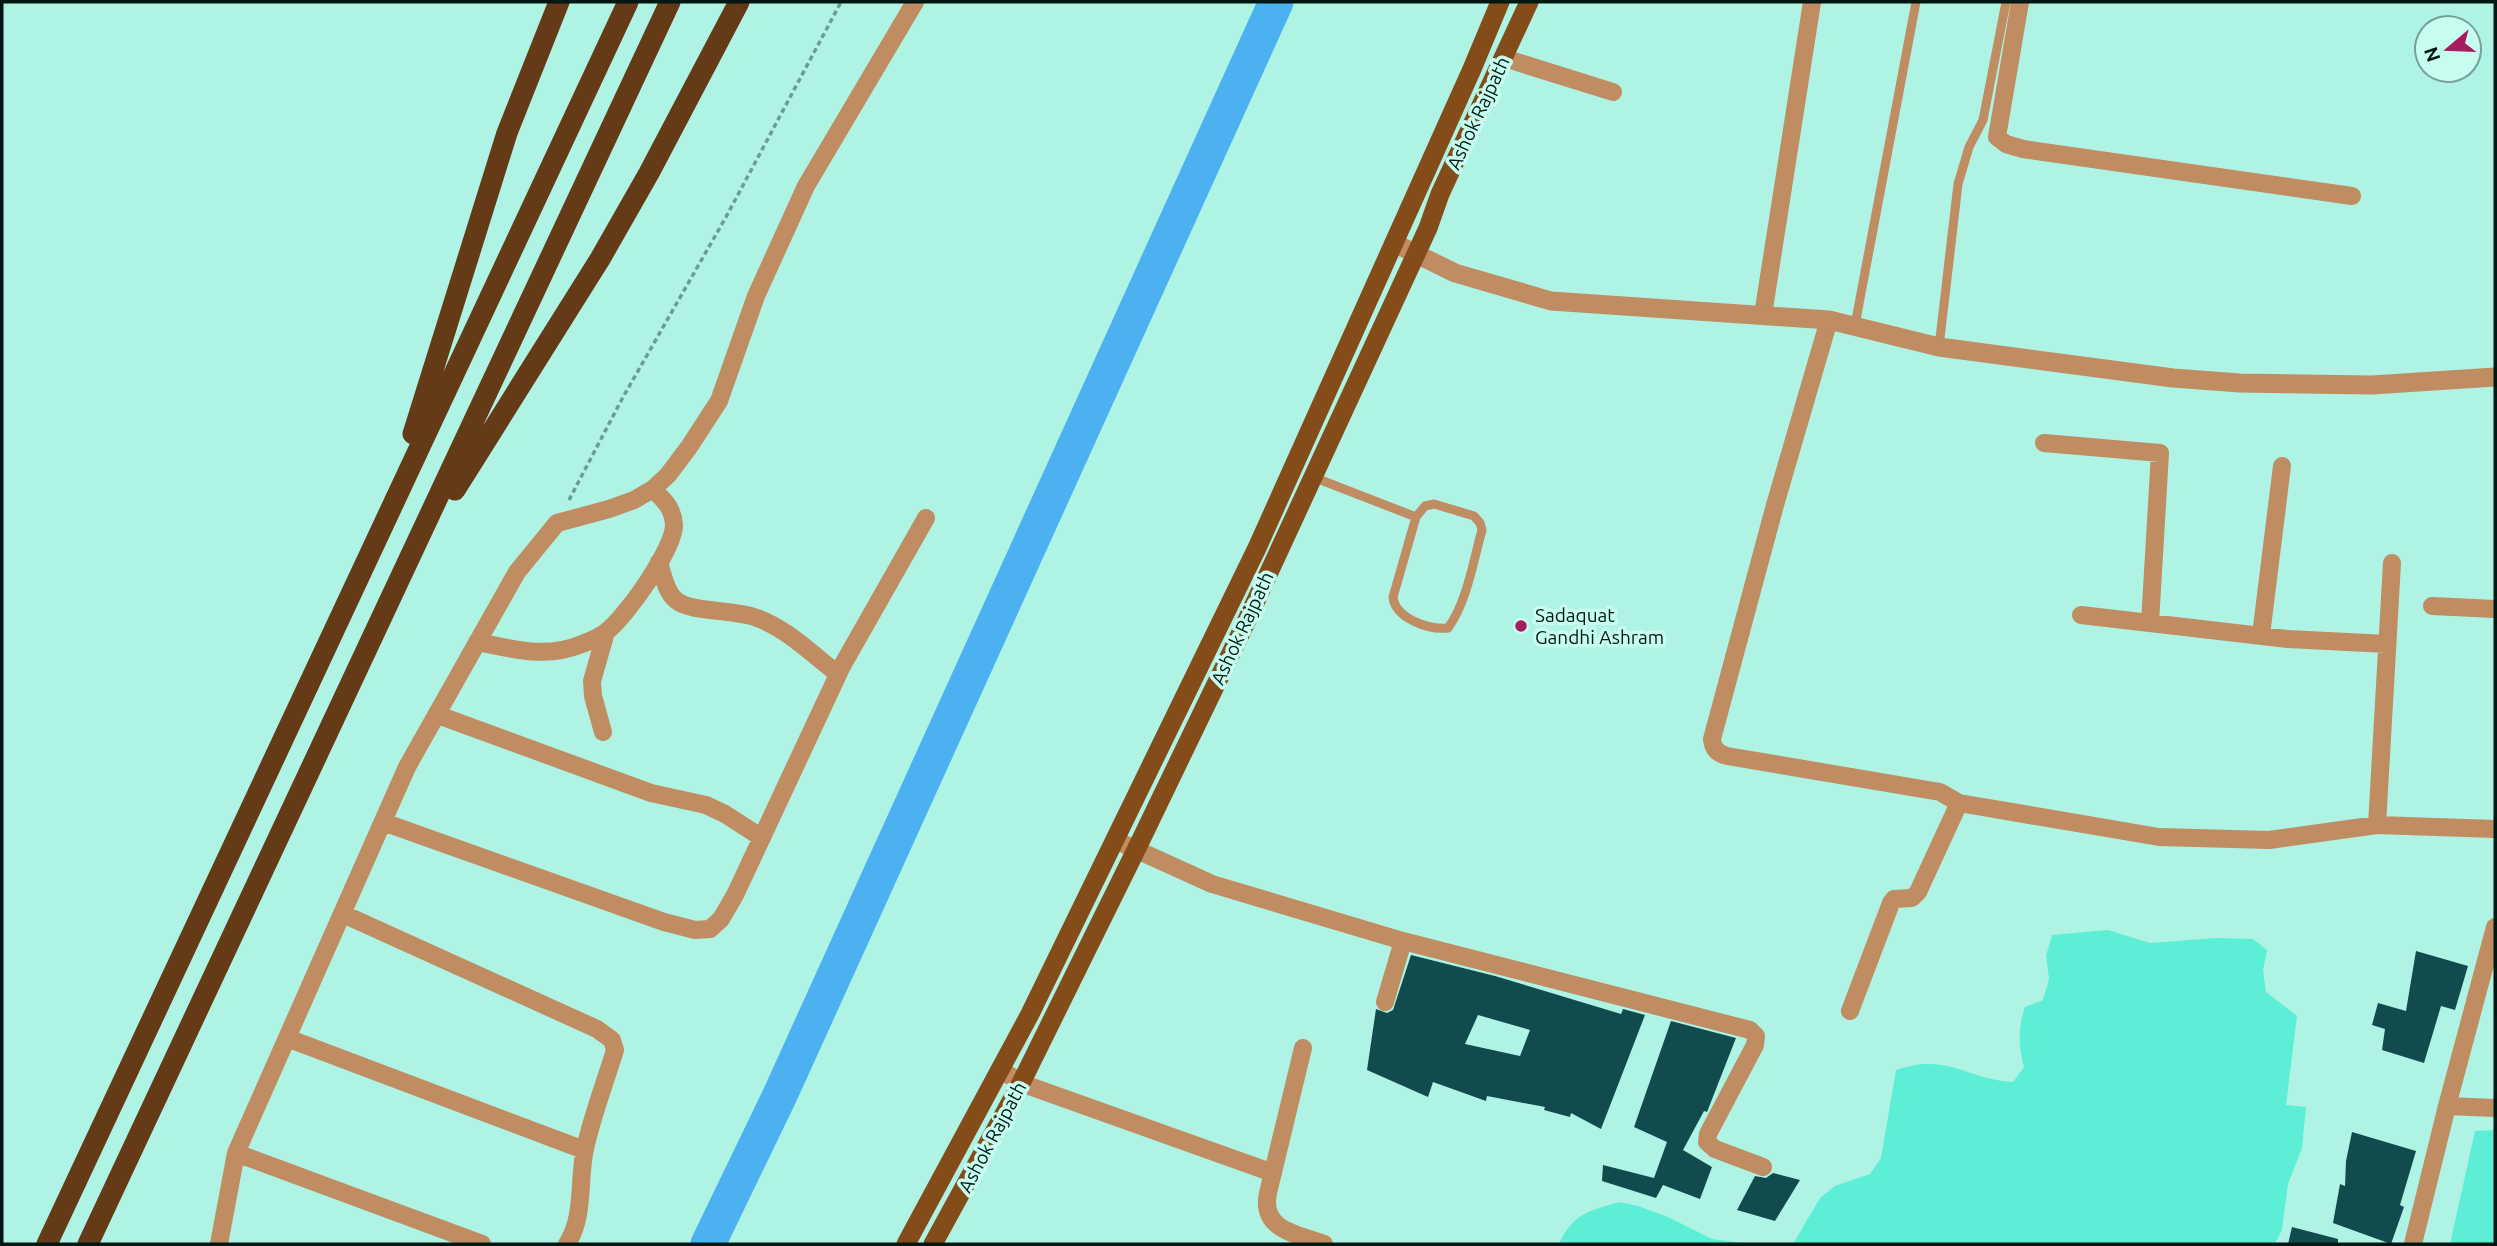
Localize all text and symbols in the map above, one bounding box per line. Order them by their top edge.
north arrow [2413,14,2483,84]
text: N [2419,44,2445,65]
street label: Ashok Rajpath [1442,53,1514,173]
street label: Ashok Rajpath [1206,568,1278,688]
place label: Sadaquat Gandhi Ashram [1535,604,1664,648]
marker: Sadaquat Gandhi Ashram [1513,618,1529,634]
street label: Ashok Rajpath [954,1078,1030,1196]

